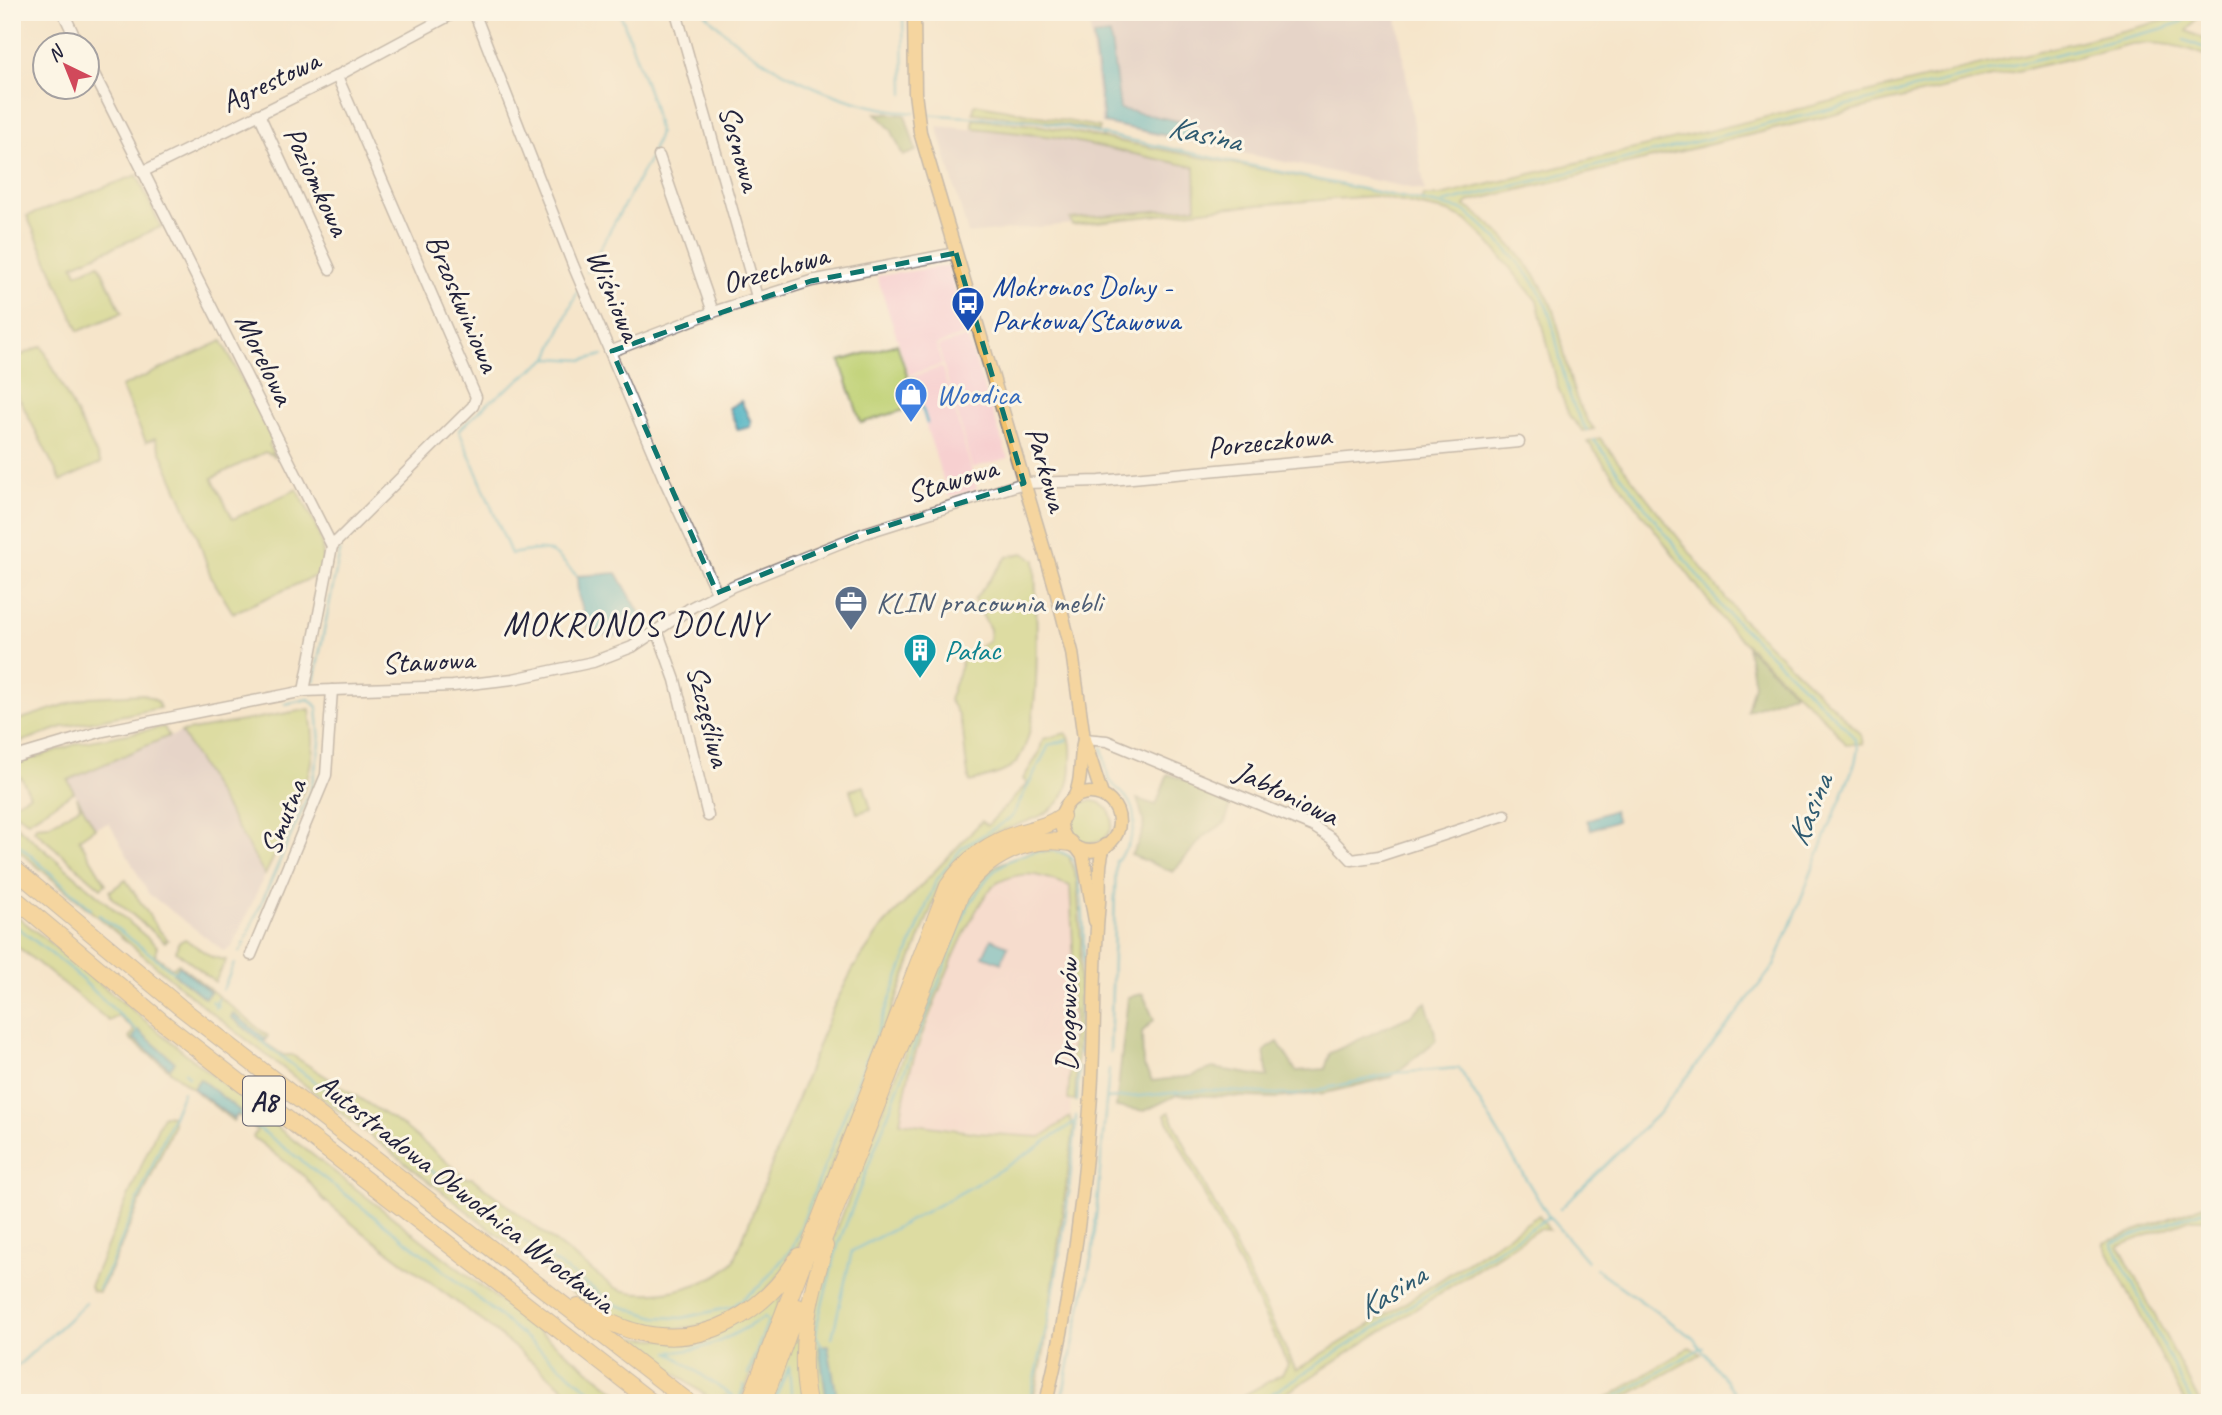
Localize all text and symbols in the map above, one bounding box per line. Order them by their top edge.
north arrow [32,32,102,102]
text: N [43,39,70,67]
street label: Agrestowa [215,40,328,121]
street label: Sosnowa [710,101,771,198]
water label: Kasina [1165,106,1249,162]
street label: Poziomkowa [275,120,360,244]
street label: Brzoskwiniowa [417,229,510,379]
street label: Orzechowa [718,235,835,302]
street label: Wiśniowa [578,243,651,349]
place label: Mokronos Dolny - Parkowa/Stawowa [992,267,1183,339]
bus stop icon: Mokronos Dolny - Parkowa/Stawowa [949,284,987,333]
street label: Morelowa [227,307,304,413]
shop icon: Woodica [892,375,930,424]
place label: Woodica [936,375,1022,413]
street label: Porzeczkowa [1205,415,1335,466]
street label: Parkowa [1017,422,1078,518]
street label: Stawowa [902,448,1004,512]
office icon: KLIN pracownia mebli [832,583,870,632]
place label: KLIN pracownia mebli [876,583,1105,621]
district label: MOKRONOS DOLNY [503,603,771,645]
building icon: Pałac [901,631,939,680]
place label: Pałac [944,631,1002,669]
street label: Stawowa [381,639,478,682]
street label: Szczęśliwa [678,662,740,772]
street label: Jabłoniowa [1227,751,1347,835]
water label: Kasina [1777,765,1844,852]
street label: Smutna [251,772,316,860]
street label: Drogowców [1047,956,1087,1072]
street label: Autostradowa Obwodnica Wrocławia [309,1065,625,1323]
road number: A8 [243,1076,285,1126]
water label: Kasina [1349,1253,1436,1328]

